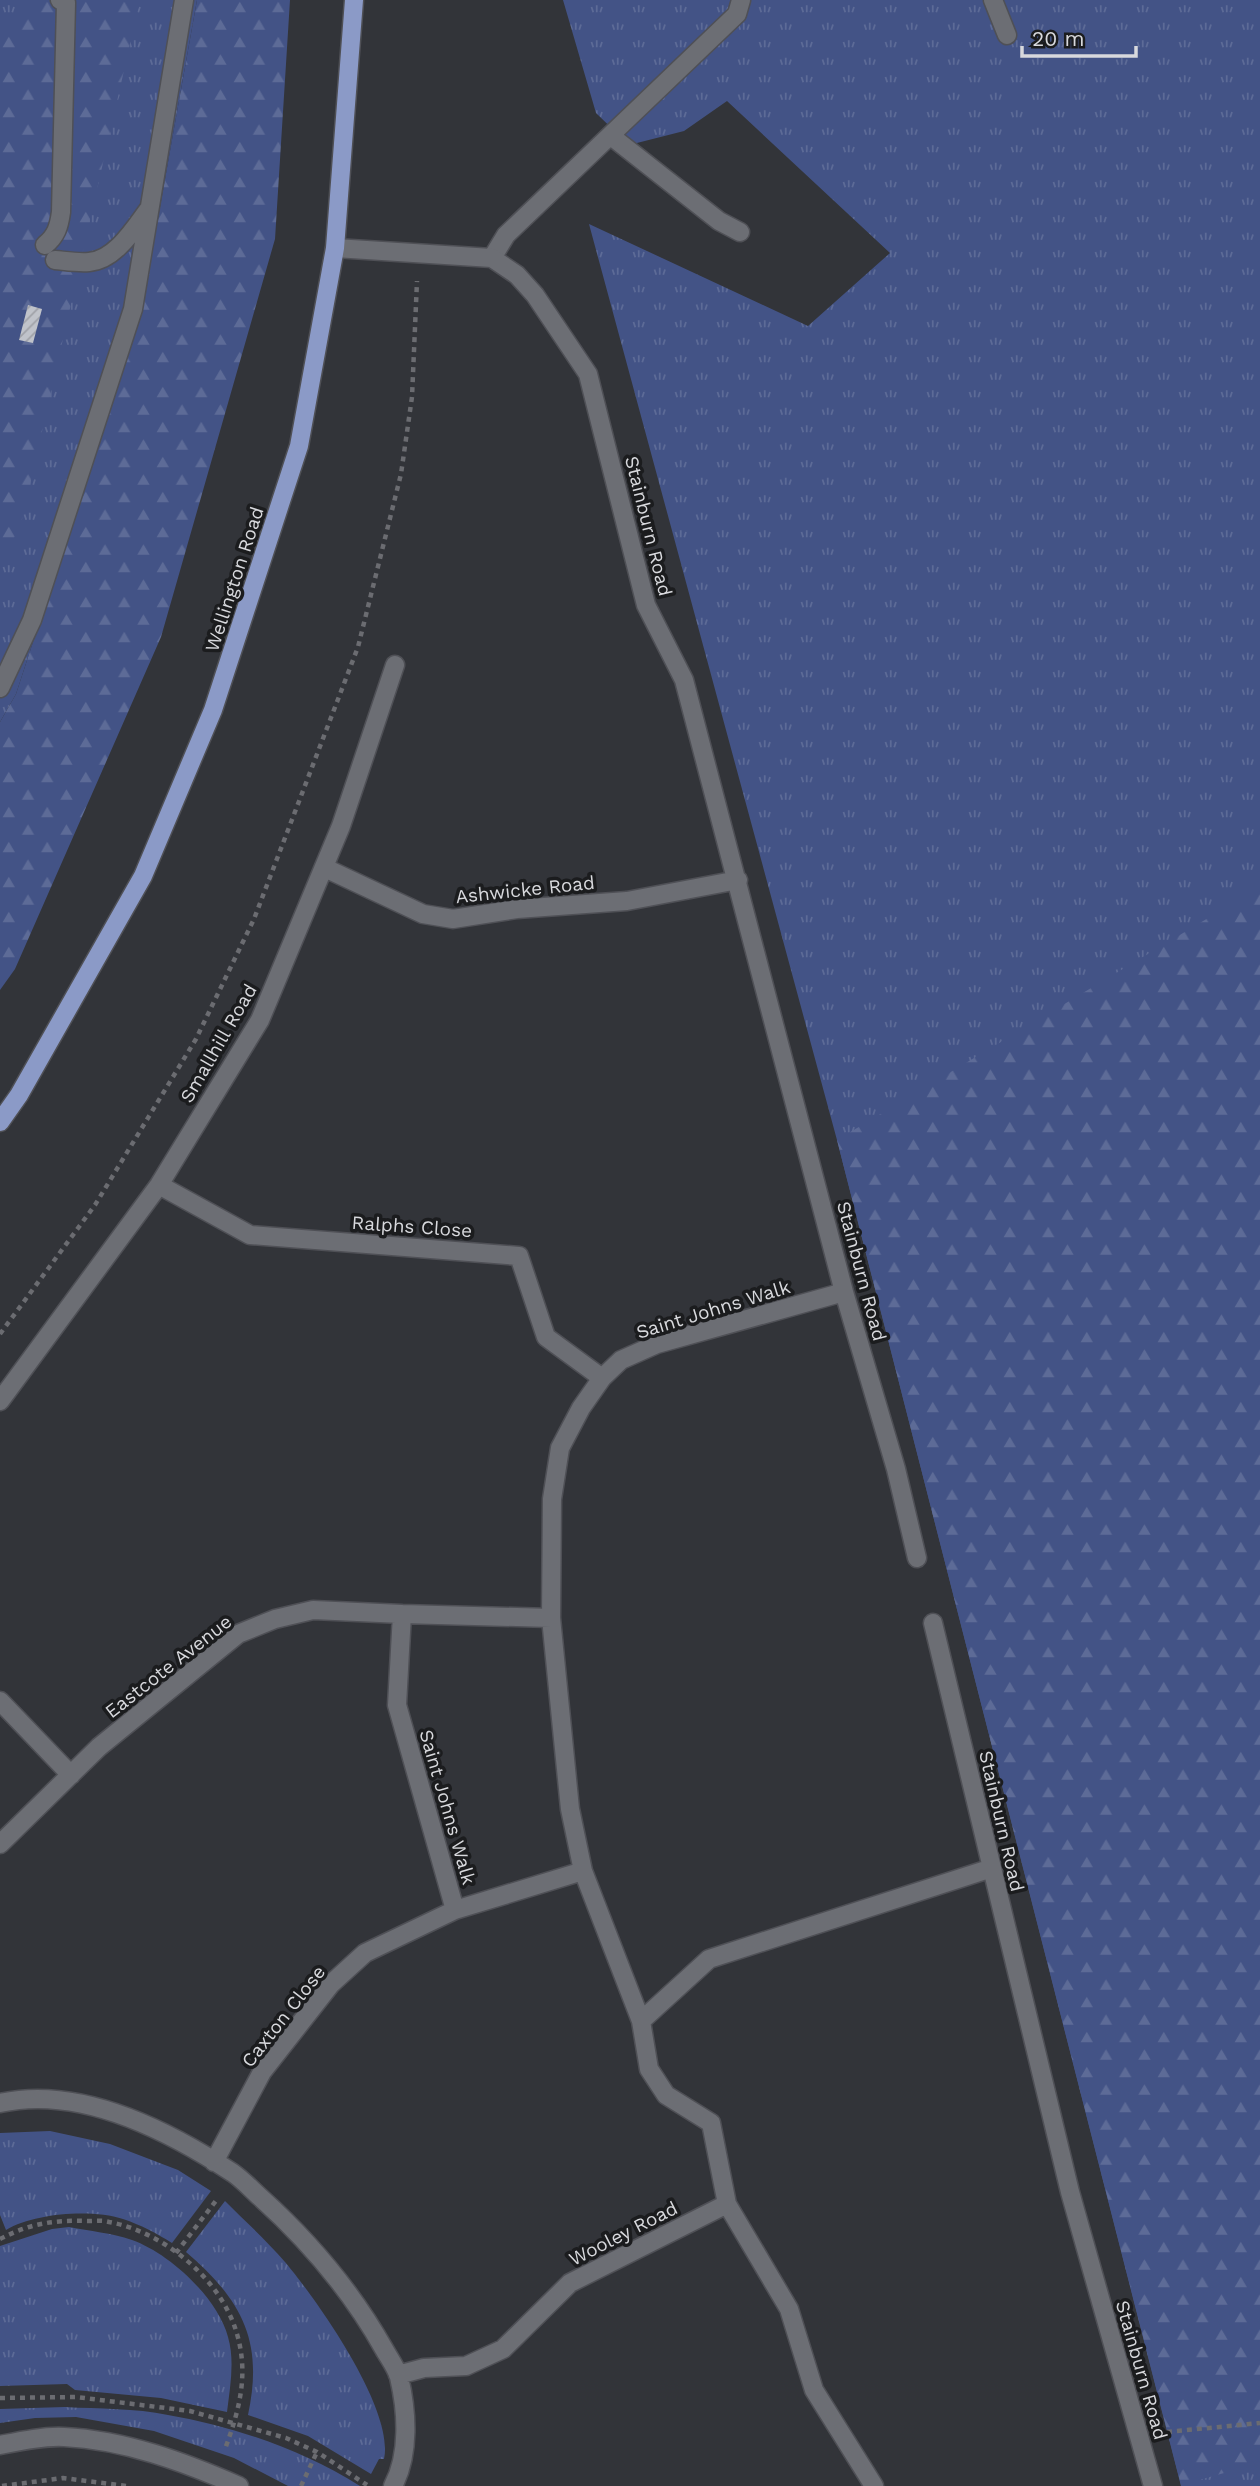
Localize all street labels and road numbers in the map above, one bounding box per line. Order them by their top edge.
street label: Stainburn Road [620,454,677,599]
street label: Wellington Road [200,504,269,655]
street label: Ashwicke Road [454,871,596,908]
street label: Smallhill Road [175,980,262,1107]
street label: Stainburn Road [832,1199,891,1344]
street label: Ralphs Close [351,1211,473,1242]
street label: Saint Johns Walk [633,1275,793,1344]
street label: Eastcote Avenue [100,1610,236,1723]
street label: Saint Johns Walk [414,1727,481,1887]
street label: Stainburn Road [974,1749,1029,1894]
street label: Caxton Close [237,1961,330,2072]
street label: Wooley Road [565,2196,681,2271]
street label: Stainburn Road [1111,2298,1172,2442]

